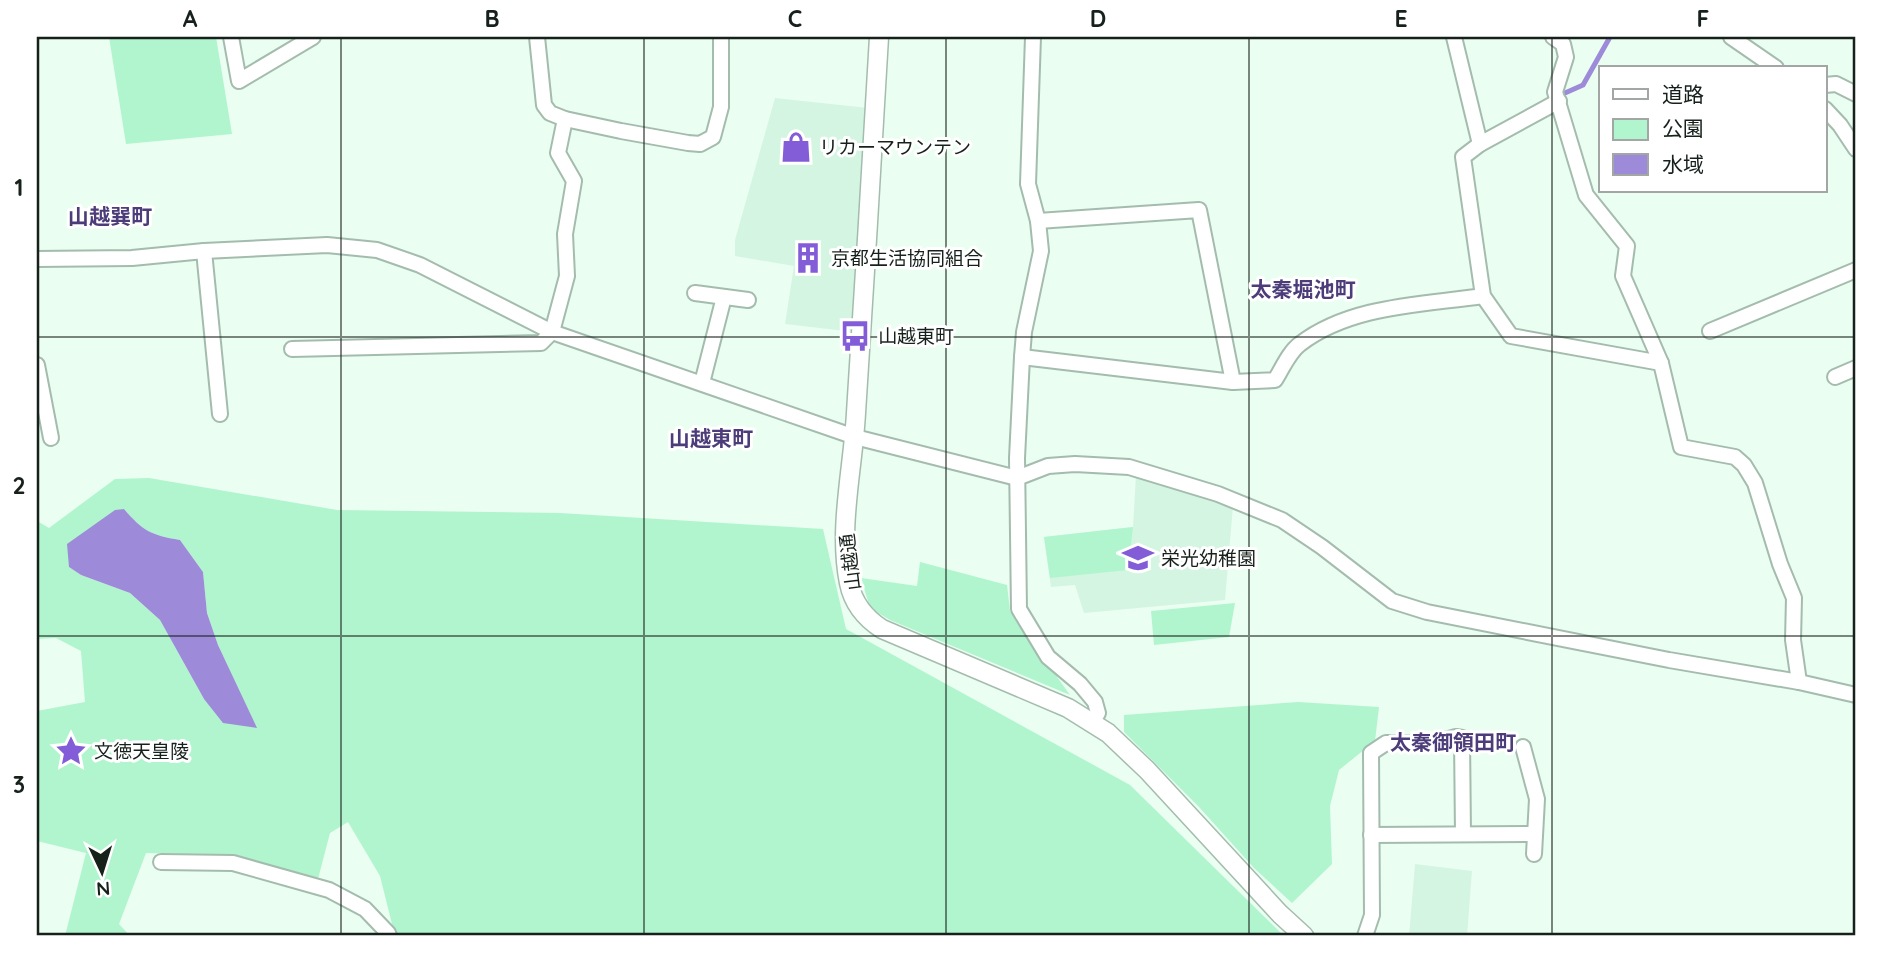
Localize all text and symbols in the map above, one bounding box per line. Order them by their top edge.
text: A [183,4,198,33]
text: B [484,4,500,33]
text: C [788,4,802,33]
text: D [1090,4,1106,33]
text: E [1394,4,1408,33]
text: F [1697,4,1709,33]
legend [1599,66,1826,192]
text: 道路 [1662,81,1704,107]
text: 公園 [1662,115,1704,141]
shop icon: リカーマウンテン [779,130,813,164]
place label: リカーマウンテン [819,135,971,159]
text: 水域 [1662,151,1704,177]
text: 1 [15,173,23,202]
district label: 山越巽町 [68,203,152,229]
building icon: 京都生活協同組合 [791,241,825,275]
place label: 京都生活協同組合 [831,246,983,270]
district label: 太秦堀池町 [1251,276,1356,302]
bus stop icon: 山越東町 [838,319,872,353]
place label: 山越東町 [878,324,954,348]
district label: 山越東町 [669,425,753,451]
text: 2 [12,471,26,500]
street label: 山越通 [835,532,865,592]
school or university icon: 栄光幼稚園 [1121,541,1155,575]
place label: 栄光幼稚園 [1161,546,1256,570]
district label: 太秦御領田町 [1390,729,1516,755]
place icon: 文徳天皇陵 [54,734,88,768]
place label: 文徳天皇陵 [94,739,189,763]
text: 3 [13,770,25,799]
north arrow [66,836,136,906]
text: N [95,877,111,901]

